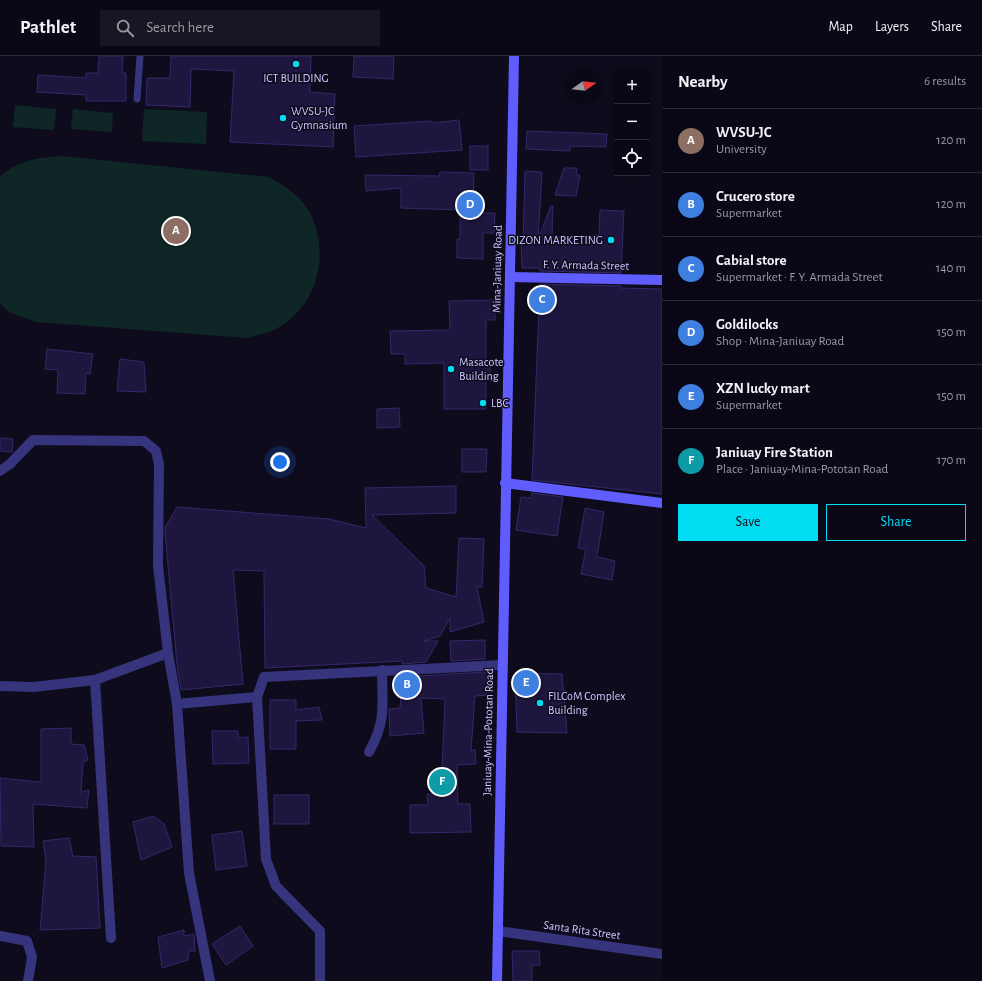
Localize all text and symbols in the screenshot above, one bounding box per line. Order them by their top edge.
search box [100,10,380,46]
icon: search [114,17,136,39]
text: Pathlet [20,18,76,37]
text: Search here [146,20,214,35]
text: Map [828,20,853,34]
text: Layers [875,20,909,34]
text: Share [931,20,962,34]
marker: ICT BUILDING [291,59,301,69]
north arrow [566,68,602,104]
map controls [614,68,650,176]
button: + [614,68,650,104]
place label: ICT BUILDING [263,72,329,84]
text: Nearby [678,73,728,90]
text: 6 results [924,75,966,88]
button: − [614,104,650,140]
place label: WVSU-JC Gymnasium [291,105,347,132]
marker: WVSU-JC Gymnasium [278,113,288,123]
text: WVSU-JC [716,125,772,140]
text: A [687,134,695,147]
text: 120 m [936,134,966,147]
button: locate [614,140,650,176]
text: University [716,143,767,156]
text: Crucero store [716,189,795,204]
pin: D [457,190,483,220]
text: B [687,198,695,211]
text: 120 m [936,198,966,211]
text: Supermarket [716,207,782,220]
pin: A [163,216,189,246]
street label: Mina-Janiuay Road [490,225,505,313]
place label: DIZON MARKETING [508,234,603,246]
marker: DIZON MARKETING [606,235,616,245]
text: Cabial store [716,253,787,268]
street label: F. Y. Armada Street [543,258,629,272]
text: C [688,262,694,275]
text: 140 m [936,262,966,275]
text: Supermarket · F. Y. Armada Street [716,271,883,284]
pin: C [529,285,555,315]
text: Goldilocks [716,317,778,332]
text: D [687,326,695,339]
text: 150 m [937,326,966,339]
text: Shop · Mina-Janiuay Road [716,335,844,348]
place label: Masacote Building [459,356,504,382]
marker: Masacote Building [446,364,456,374]
text: XZN lucky mart [716,381,810,396]
text: E [688,390,694,403]
text: 150 m [937,390,966,403]
place label: LBC [491,397,509,409]
marker: LBC [478,398,488,408]
text: Supermarket [716,399,782,412]
text: Janiuay Fire Station [716,445,833,460]
your location [270,452,290,472]
text: F [688,454,694,467]
text: 170 m [937,454,966,467]
text: Place · Janiuay-Mina-Pototan Road [716,463,888,476]
button: Save [678,504,818,541]
button: Share [826,504,966,541]
street label: Janiuay-Mina-Pototan Road [481,668,496,796]
pin: E [513,668,539,698]
pin: B [394,670,420,700]
place label: FILCoM Complex Building [548,690,626,716]
marker: FILCoM Complex Building [535,698,545,708]
pin: F [429,767,455,797]
street label: Santa Rita Street [543,919,621,941]

